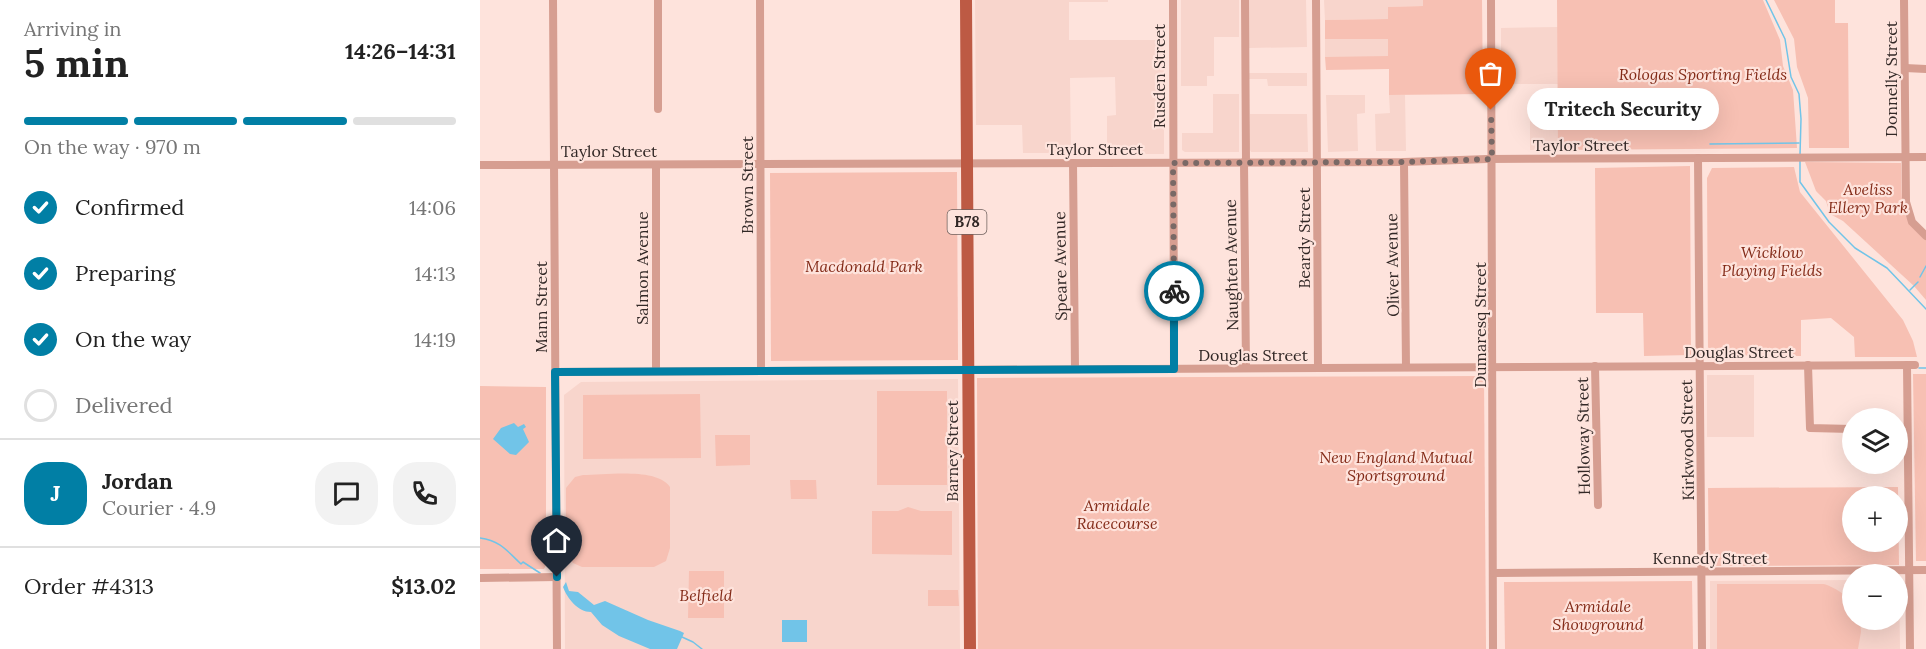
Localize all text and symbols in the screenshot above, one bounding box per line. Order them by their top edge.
text: Arriving in [24,16,121,41]
street label: Donnelly Street [1881,20,1901,137]
street label: Rusden Street [1149,23,1169,128]
text: 14:26–14:31 [345,37,456,65]
text: 5 min [24,38,129,88]
pin [1465,48,1516,110]
icon: bag [1474,57,1507,90]
park label: Rologas Sporting Fields [1619,64,1787,84]
callout: Tritech Security [1527,89,1719,131]
text: Tritech Security [1545,96,1701,121]
text: On the way · 970 m [24,134,201,159]
street label: Brown Street [737,135,757,234]
street label: Taylor Street [1533,135,1630,155]
street label: Taylor Street [1047,139,1144,159]
street label: Taylor Street [561,141,658,161]
park label: Aveliss Ellery Park [1828,179,1908,217]
street label: Beardy Street [1294,187,1314,289]
icon: check [24,191,57,224]
text: Confirmed [75,193,184,221]
text: 14:06 [409,195,456,220]
street label: Naughten Avenue [1220,199,1242,331]
road number: B78 [948,210,986,234]
street label: Salmon Avenue [632,211,652,325]
street label: Speare Avenue [1049,211,1071,321]
street label: Oliver Avenue [1381,213,1403,317]
park label: Wicklow Playing Fields [1722,242,1823,280]
park label: Macdonald Park [805,256,923,276]
icon: check [24,257,57,290]
text: Preparing [75,259,175,287]
street label: Mann Street [531,260,551,353]
text: 14:13 [414,261,456,286]
courier [1144,261,1204,321]
street label: Dumaresq Street [1470,261,1490,388]
icon: bike [1158,275,1191,308]
icon: check [24,323,57,356]
text: On the way [75,325,191,353]
text: 14:19 [414,327,456,352]
street label: Douglas Street [1684,342,1795,362]
street label: Douglas Street [1198,345,1309,365]
street label: Holloway Street [1572,376,1594,495]
street label: Kirkwood Street [1676,378,1698,501]
text: Delivered [75,391,173,419]
street label: Barney Street [942,399,962,502]
map controls [1842,408,1908,630]
button: layers [1842,408,1908,474]
park label: New England Mutual Sportsground [1319,447,1473,485]
button: chat [315,462,378,525]
button: phone [393,462,456,525]
text: Jordan [102,467,173,495]
text: J [51,479,60,507]
button: + [1842,486,1908,552]
text: Courier · 4.9 [102,495,216,520]
park label: Armidale Racecourse [1076,495,1158,533]
pin [531,515,582,577]
icon: home [540,524,573,557]
street label: Kennedy Street [1653,548,1768,568]
button: − [1842,564,1908,630]
text: Order #4313 [24,572,154,600]
text: $13.02 [391,572,456,600]
park label: Belfield [679,585,733,605]
park label: Armidale Showground [1552,596,1644,634]

